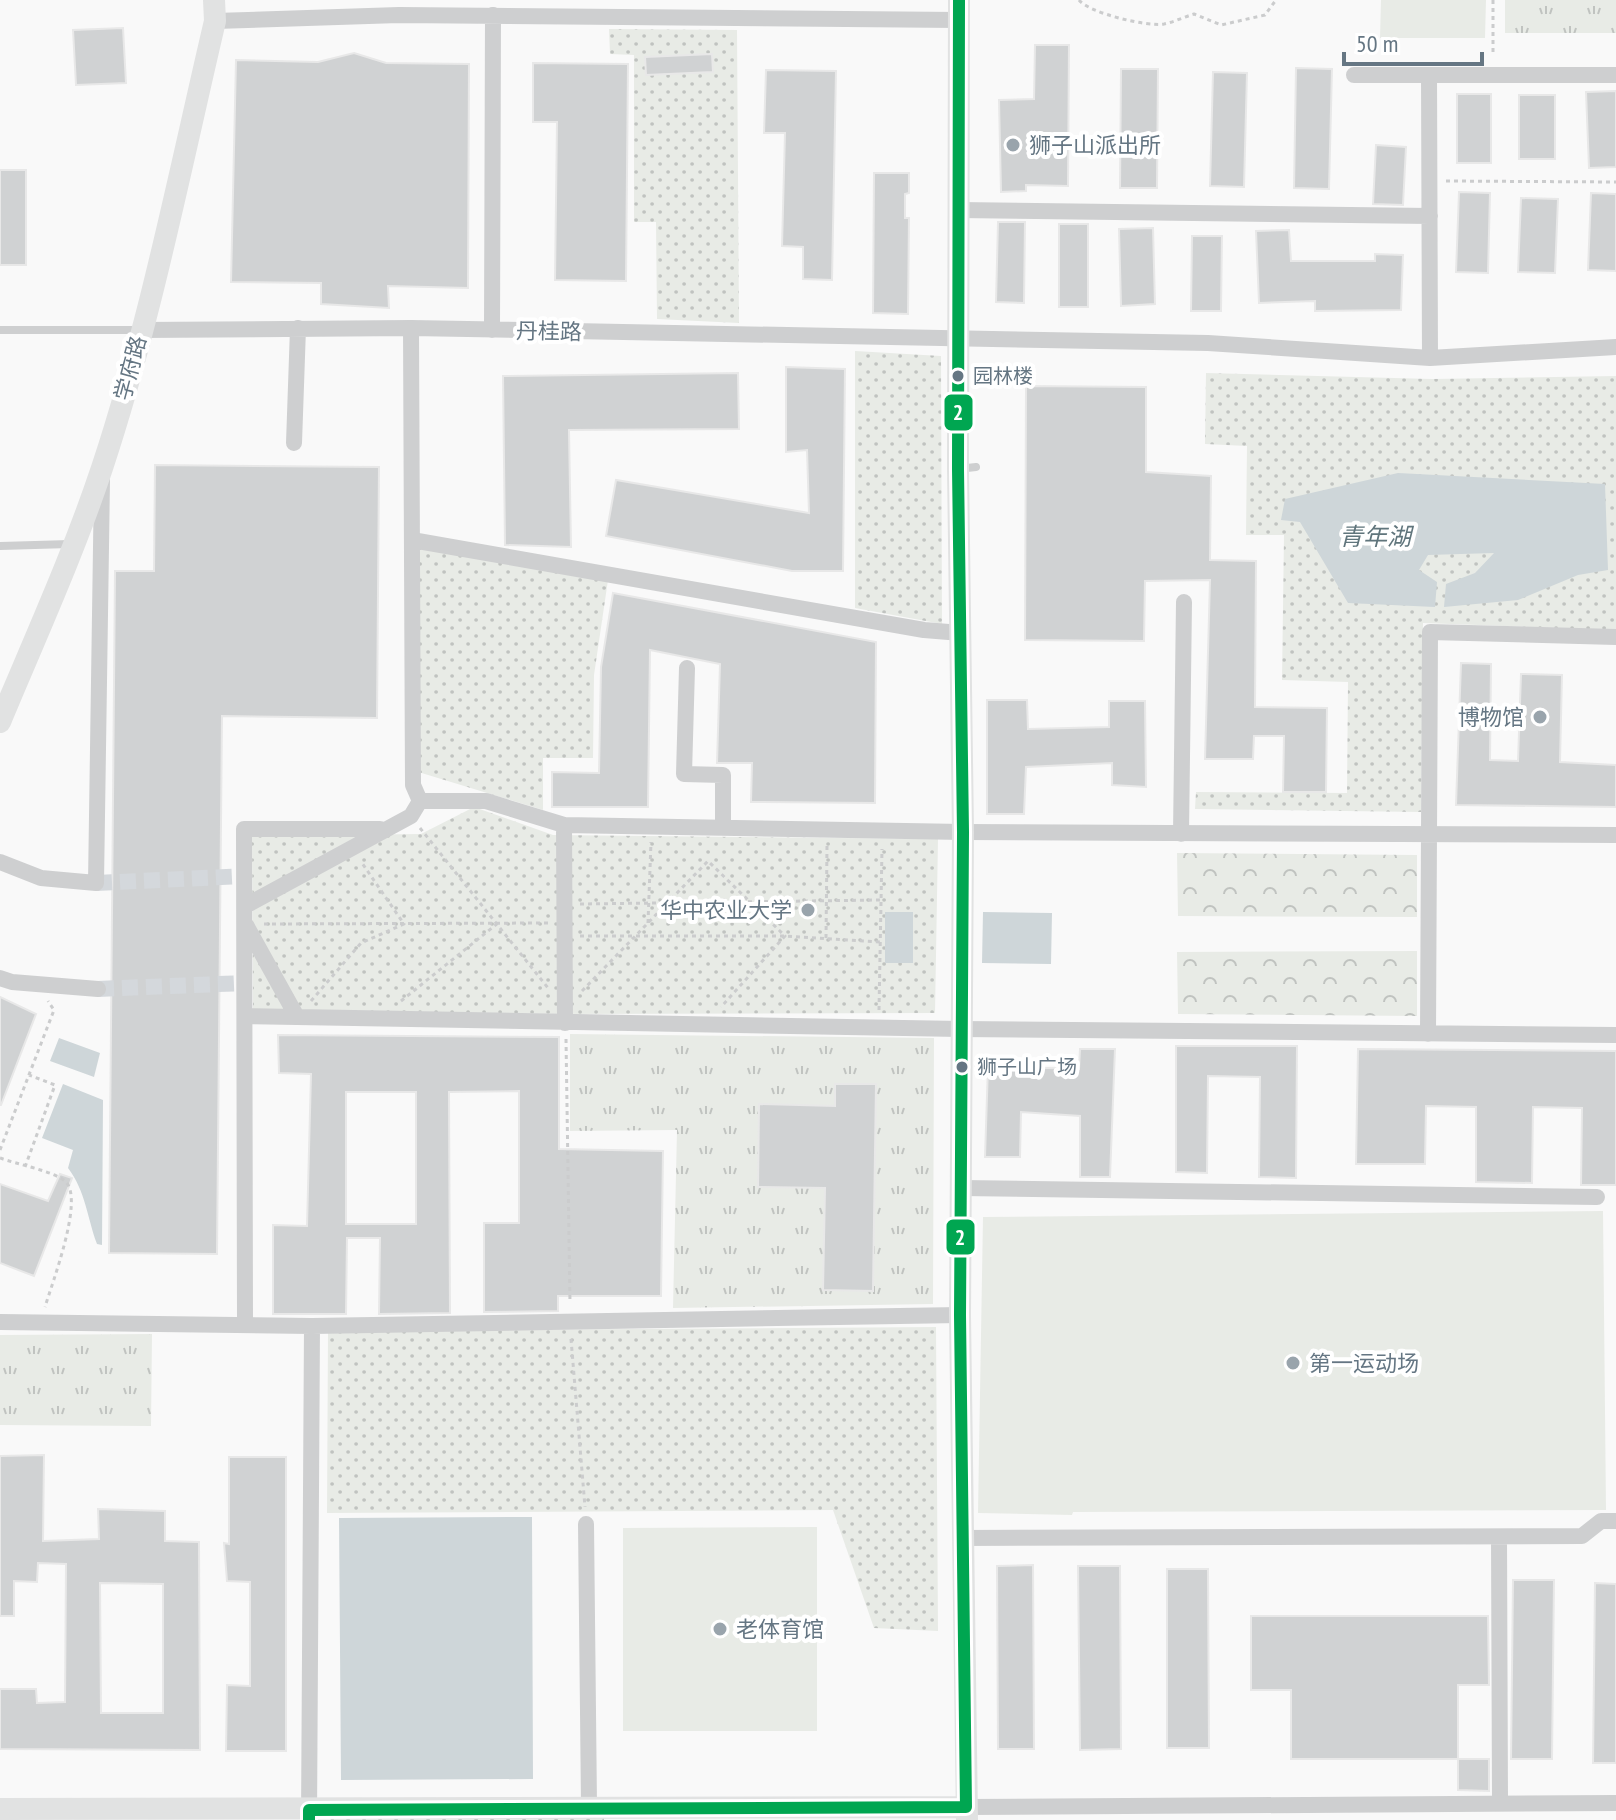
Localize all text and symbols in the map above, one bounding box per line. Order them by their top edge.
scale bar [1344,16,1482,66]
text: 50 m [1356,28,1398,59]
place label: 狮子山派出所 [1029,131,1161,159]
marker: 狮子山派出所 [1004,136,1022,154]
street label: 丹桂路 [516,316,582,346]
street label: 学府路 [108,332,152,404]
place label: 园林楼 [973,363,1033,389]
marker: 园林楼 [950,368,966,384]
line badge: 2 [943,393,974,432]
text: 2 [953,398,963,426]
water label: 青年湖 [1339,521,1415,552]
place label: 博物馆 [1458,703,1524,731]
marker: 博物馆 [1531,708,1549,726]
place label: 华中农业大学 [660,896,792,924]
marker: 华中农业大学 [799,901,817,919]
place label: 狮子山广场 [977,1054,1077,1080]
marker: 狮子山广场 [954,1059,970,1075]
line badge: 2 [945,1218,976,1256]
text: 2 [955,1223,965,1251]
place label: 第一运动场 [1309,1349,1419,1377]
marker: 第一运动场 [1284,1354,1302,1372]
place label: 老体育馆 [736,1615,824,1643]
marker: 老体育馆 [711,1620,729,1638]

